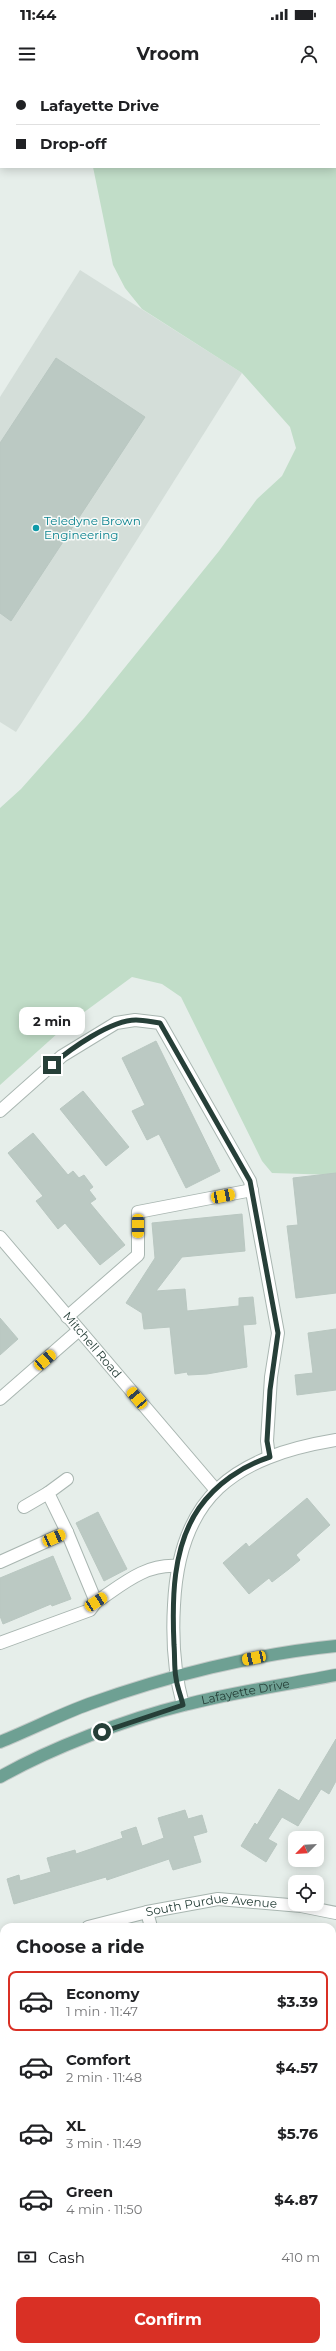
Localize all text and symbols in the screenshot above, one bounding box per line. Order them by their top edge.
text: 11:44 [20,5,56,24]
icon: menu [16,43,38,65]
text: Vroom [137,43,199,65]
icon: person [298,43,320,65]
text: Lafayette Drive [40,96,159,115]
text: Drop-off [40,134,107,153]
place label: Teledyne Brown Engineering [44,513,141,542]
marker: Teledyne Brown Engineering [31,523,41,533]
callout: 2 min [19,1007,85,1035]
text: 2 min [33,1013,71,1029]
route end [43,1056,61,1074]
car [210,1188,236,1204]
car [132,1214,144,1238]
street label: Mitchell Road [60,1309,125,1381]
car [32,1348,58,1372]
car [125,1385,149,1411]
car [41,1528,67,1548]
car [83,1590,109,1614]
car [241,1650,267,1666]
street label: Lafayette Drive [200,1676,291,1708]
route start [93,1723,111,1741]
north arrow [288,1831,324,1867]
map controls [288,1831,324,1911]
button: locate [288,1875,324,1911]
street label: South Purdue Avenue [144,1891,278,1919]
text: Choose a ride [16,1936,144,1958]
icon: car [18,1983,54,2019]
text: Economy [66,1984,139,2003]
text: $3.39 [277,1992,318,2011]
text: 1 min · 11:47 [66,2003,138,2019]
icon: car [18,2049,54,2085]
text: Comfort [66,2050,131,2069]
text: $4.57 [276,2058,318,2077]
text: 2 min · 11:48 [66,2069,142,2085]
icon: car [18,2115,54,2151]
text: XL [66,2116,85,2135]
text: $5.76 [277,2124,318,2143]
text: 3 min · 11:49 [66,2135,141,2151]
icon: car [18,2181,54,2217]
text: Green [66,2182,113,2201]
text: $4.87 [274,2190,318,2209]
text: 4 min · 11:50 [66,2201,142,2217]
icon: cash [16,2246,38,2268]
text: Cash [48,2248,85,2267]
text: 410 m [281,2249,320,2265]
button: Confirm [16,2297,320,2343]

